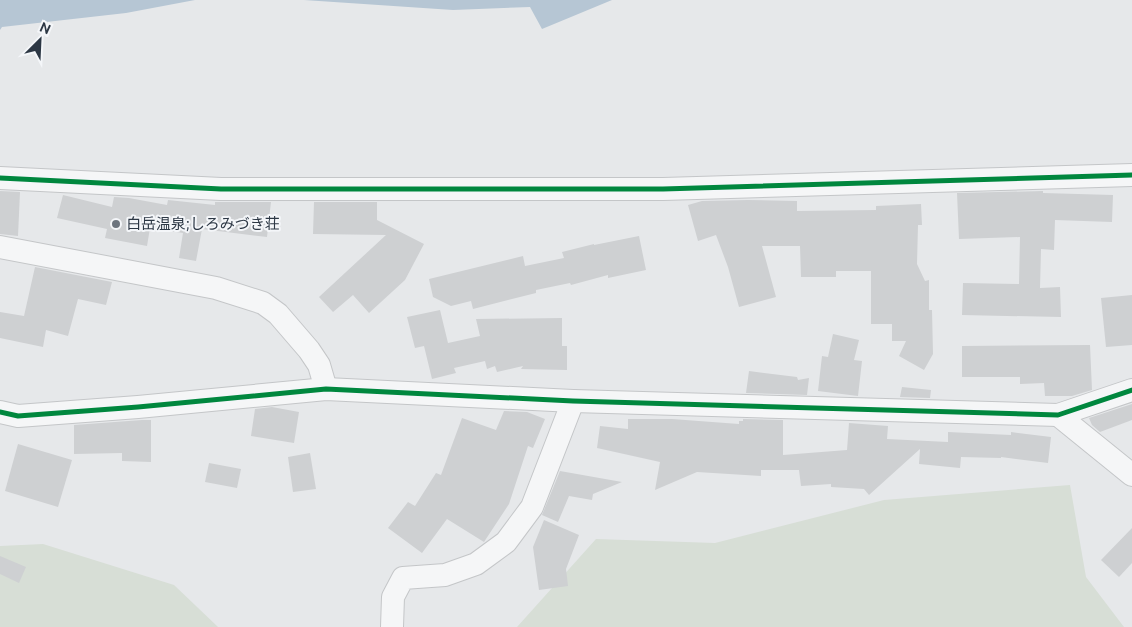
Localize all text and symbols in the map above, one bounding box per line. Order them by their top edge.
north arrow [15,15,65,65]
text: N [37,19,53,38]
place label: 白岳温泉;しろみづき荘 [126,215,280,232]
marker: 白岳温泉;しろみづき荘 [110,218,122,230]

